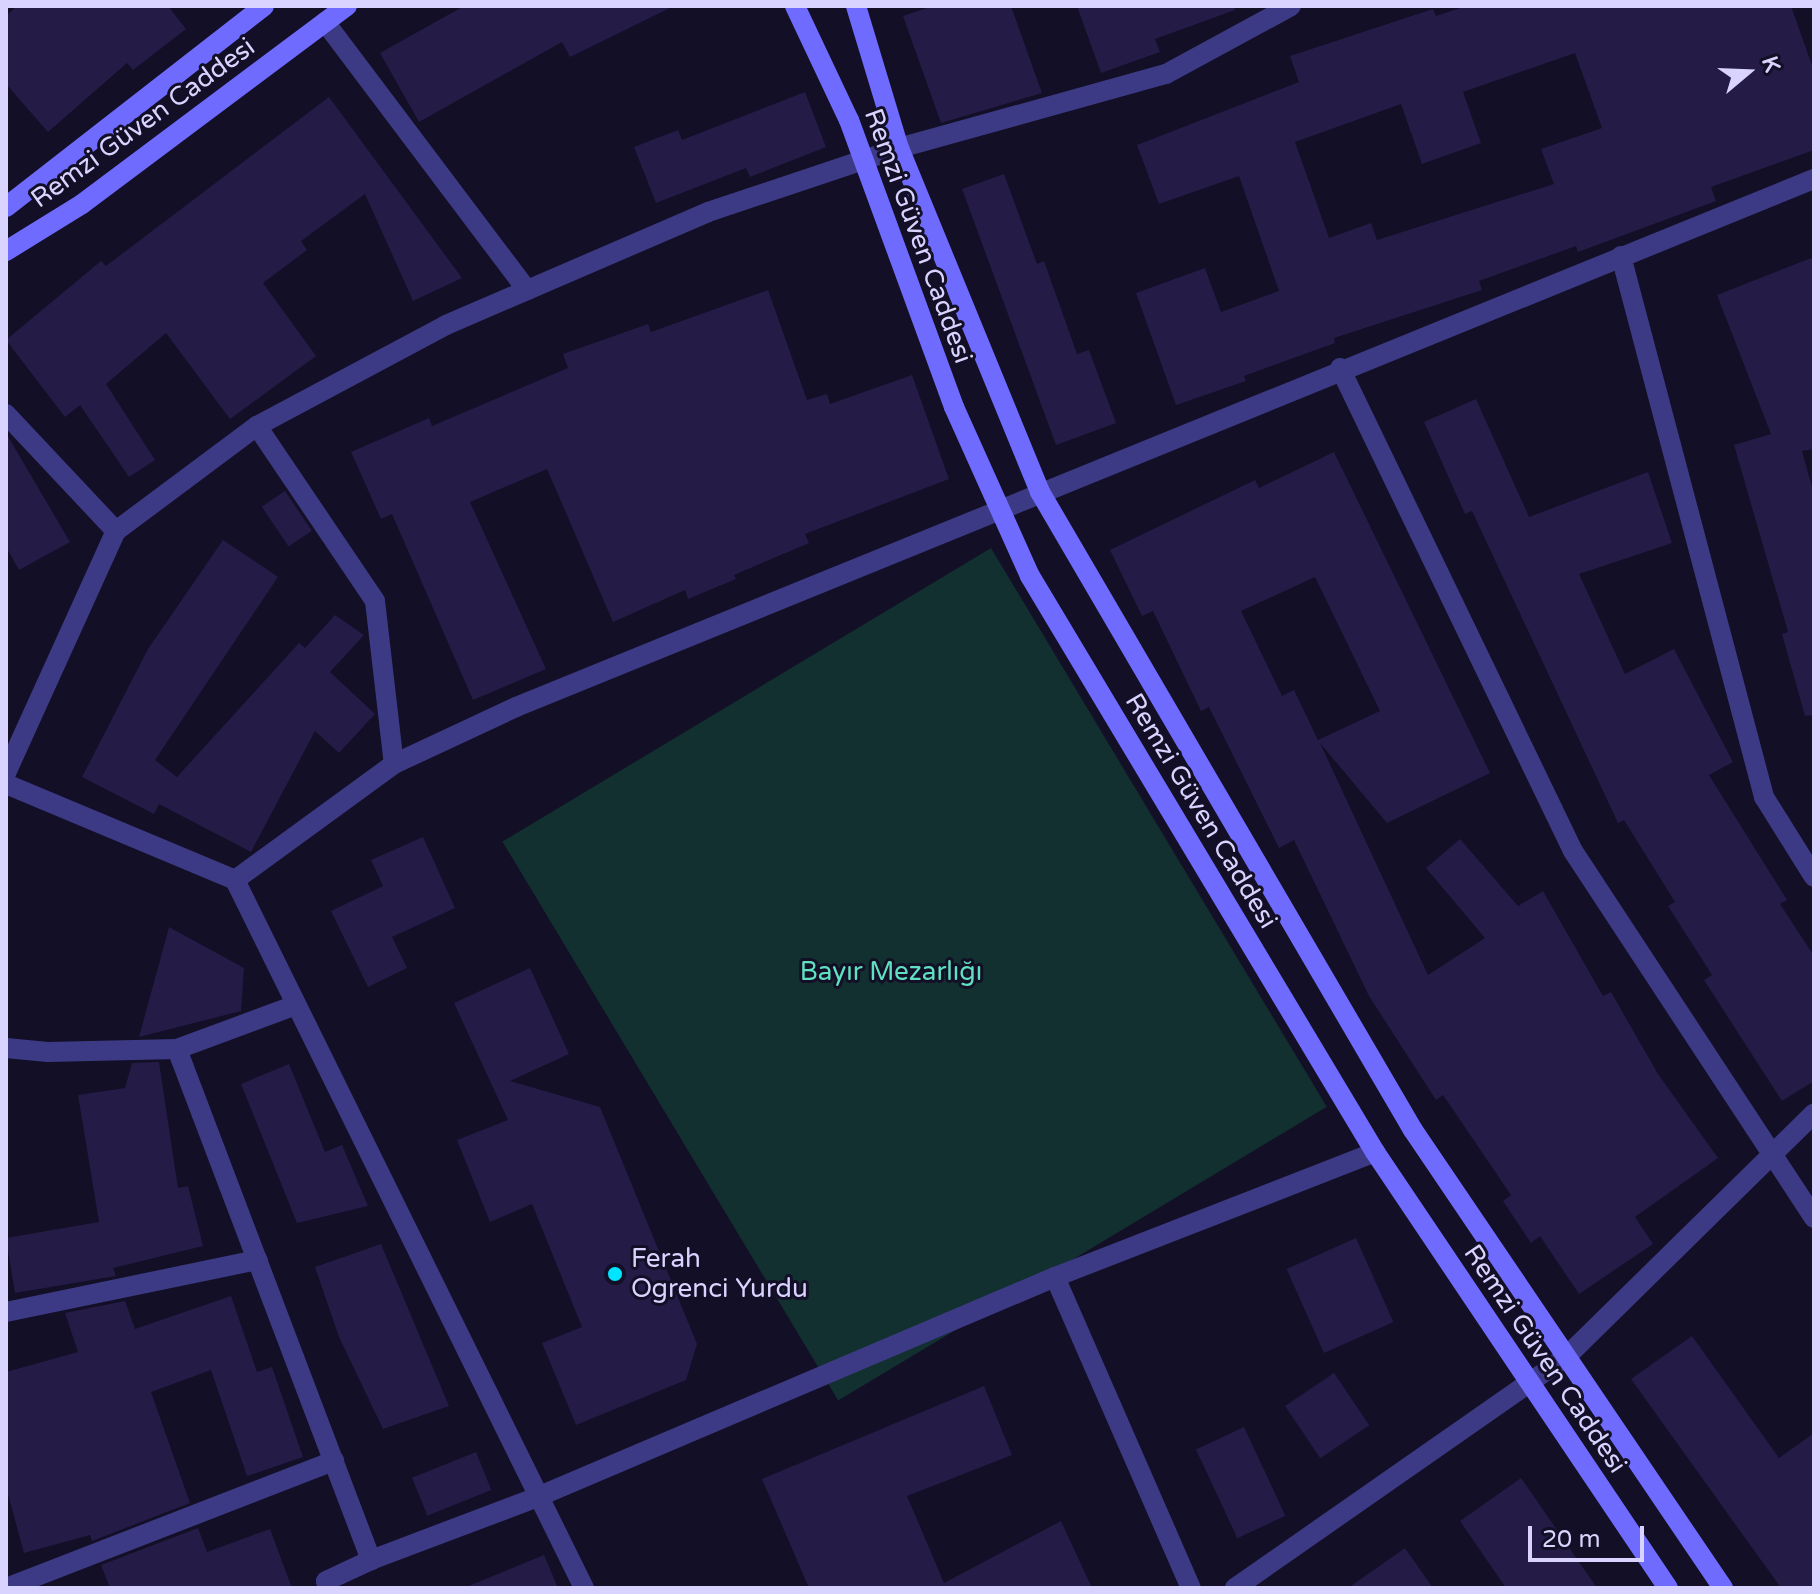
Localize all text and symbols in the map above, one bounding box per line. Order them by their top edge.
street label: Remzi Güven Caddesi [25,31,261,215]
north arrow [1708,32,1788,112]
text: K [1756,53,1785,75]
street label: Remzi Güven Caddesi [857,104,979,368]
street label: Remzi Güven Caddesi [1118,688,1284,934]
park label: Bayır Mezarlığı [800,956,982,988]
street label: Remzi Güven Caddesi [1457,1239,1633,1479]
place label: Ferah Ogrenci Yurdu [631,1243,808,1304]
marker: Ferah Ogrenci Yurdu [606,1265,624,1283]
scale bar [1532,1510,1648,1560]
text: 20 m [1542,1525,1600,1554]

